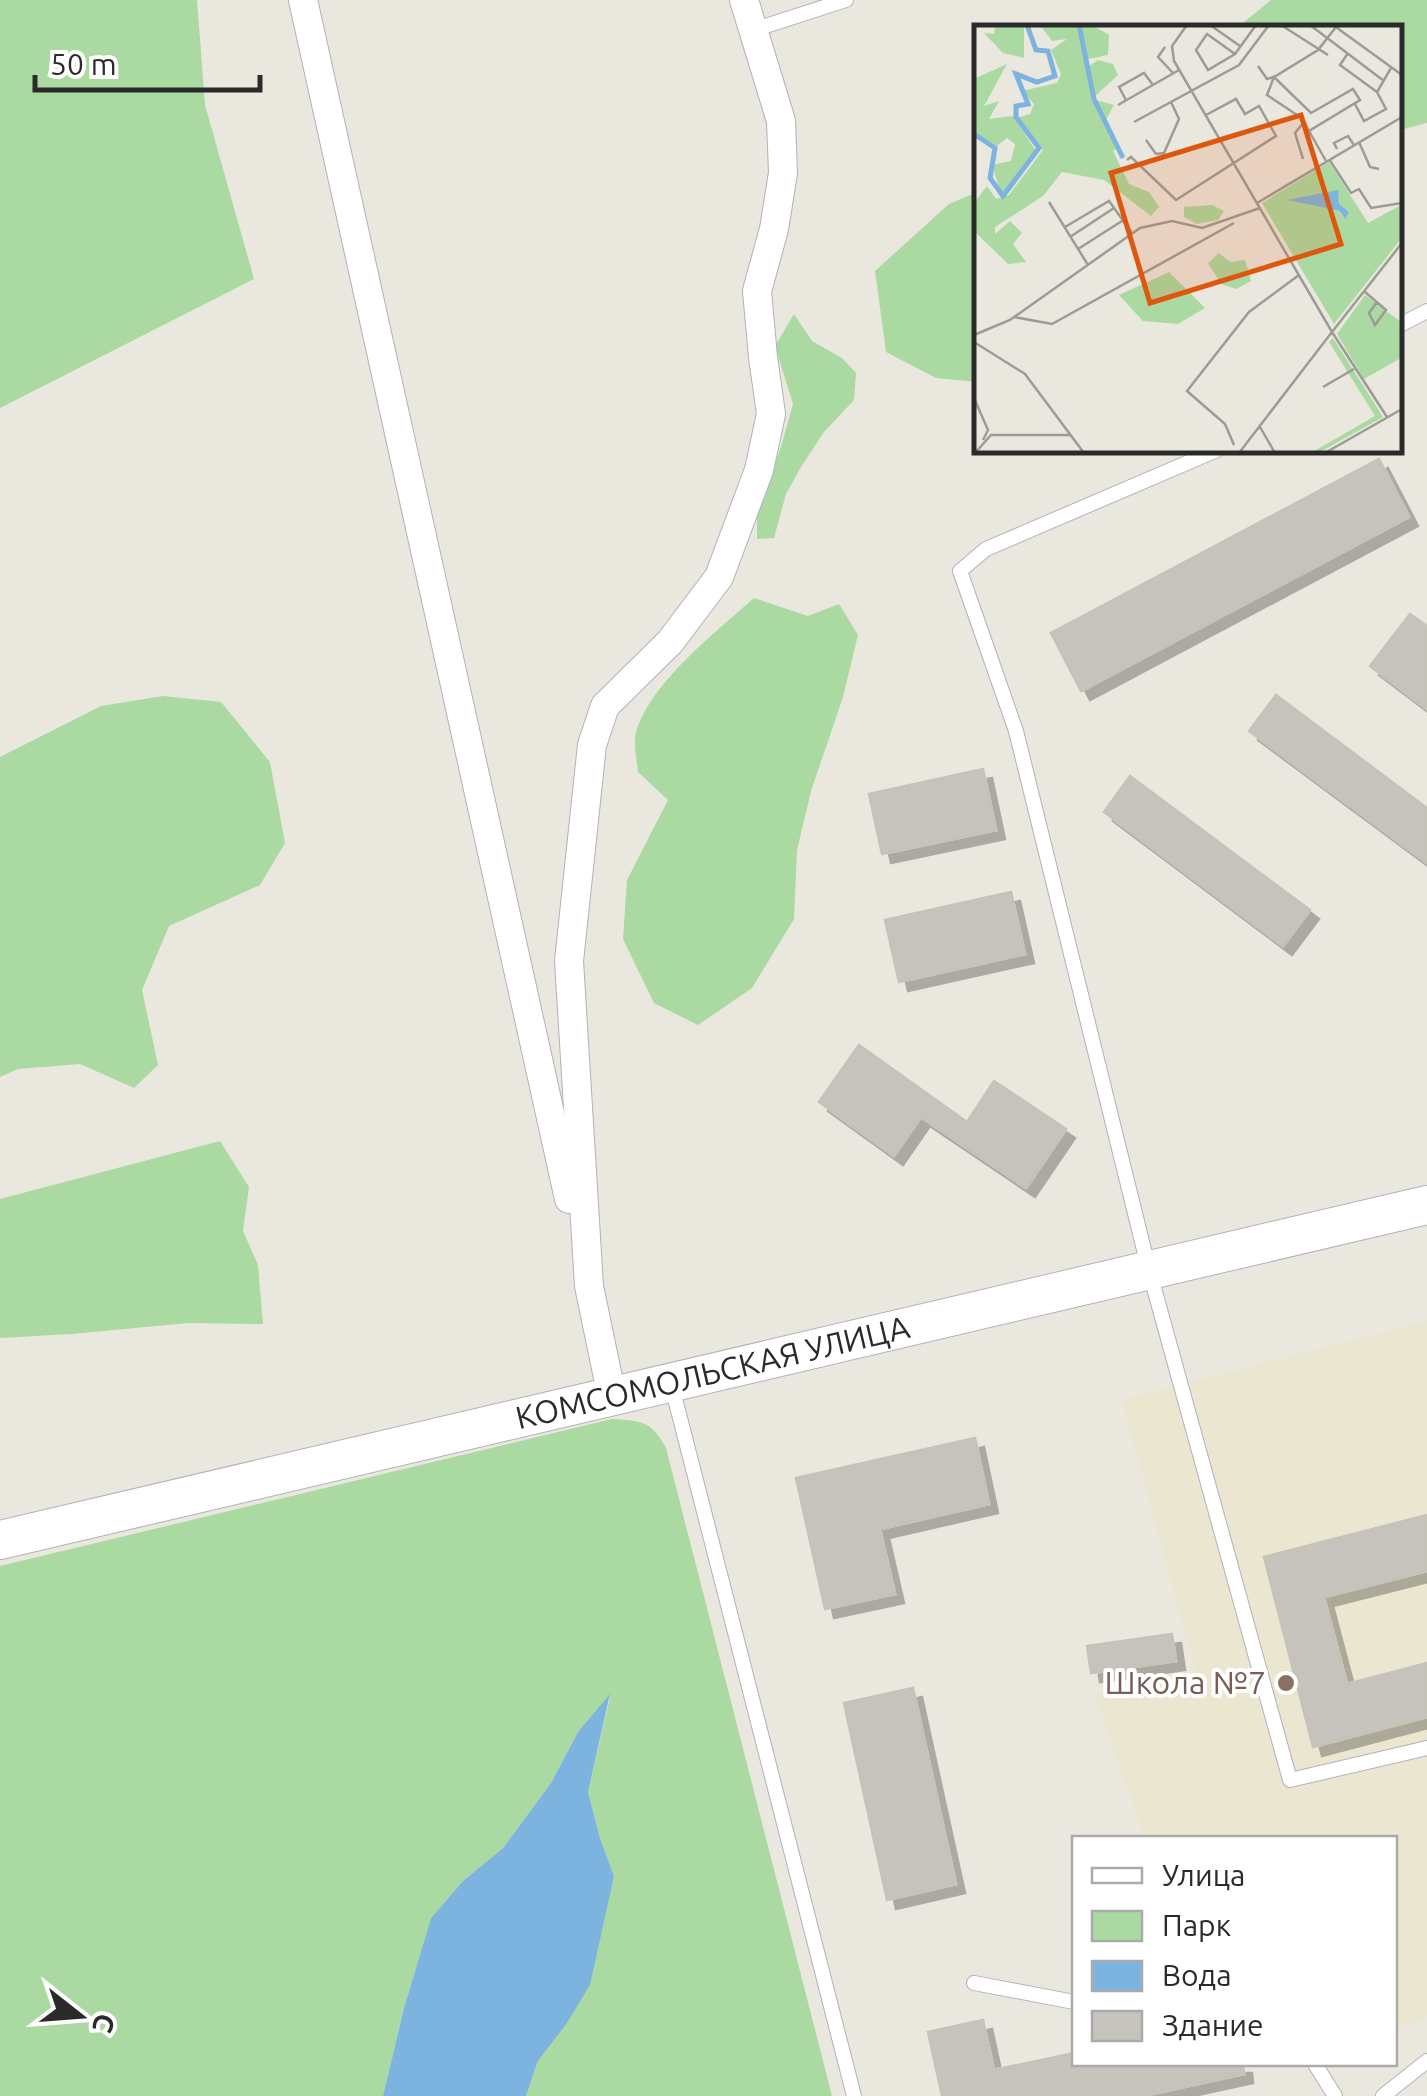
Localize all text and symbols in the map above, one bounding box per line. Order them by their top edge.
inset map [974,25,1402,452]
scale bar [35,30,260,92]
text: 50 m [50,47,117,81]
street label: КОМСОМОЛЬСКАЯ УЛИЦА [512,1308,913,1435]
place label: Школа №7 [1105,1664,1266,1700]
marker: Школа №7 [1275,1672,1297,1694]
legend [1072,1836,1397,2066]
text: Улица [1162,1858,1246,1892]
text: Парк [1162,1908,1231,1942]
text: Вода [1162,1958,1232,1992]
north arrow [30,1966,130,2066]
text: Здание [1162,2008,1264,2042]
text: С [87,2010,122,2037]

